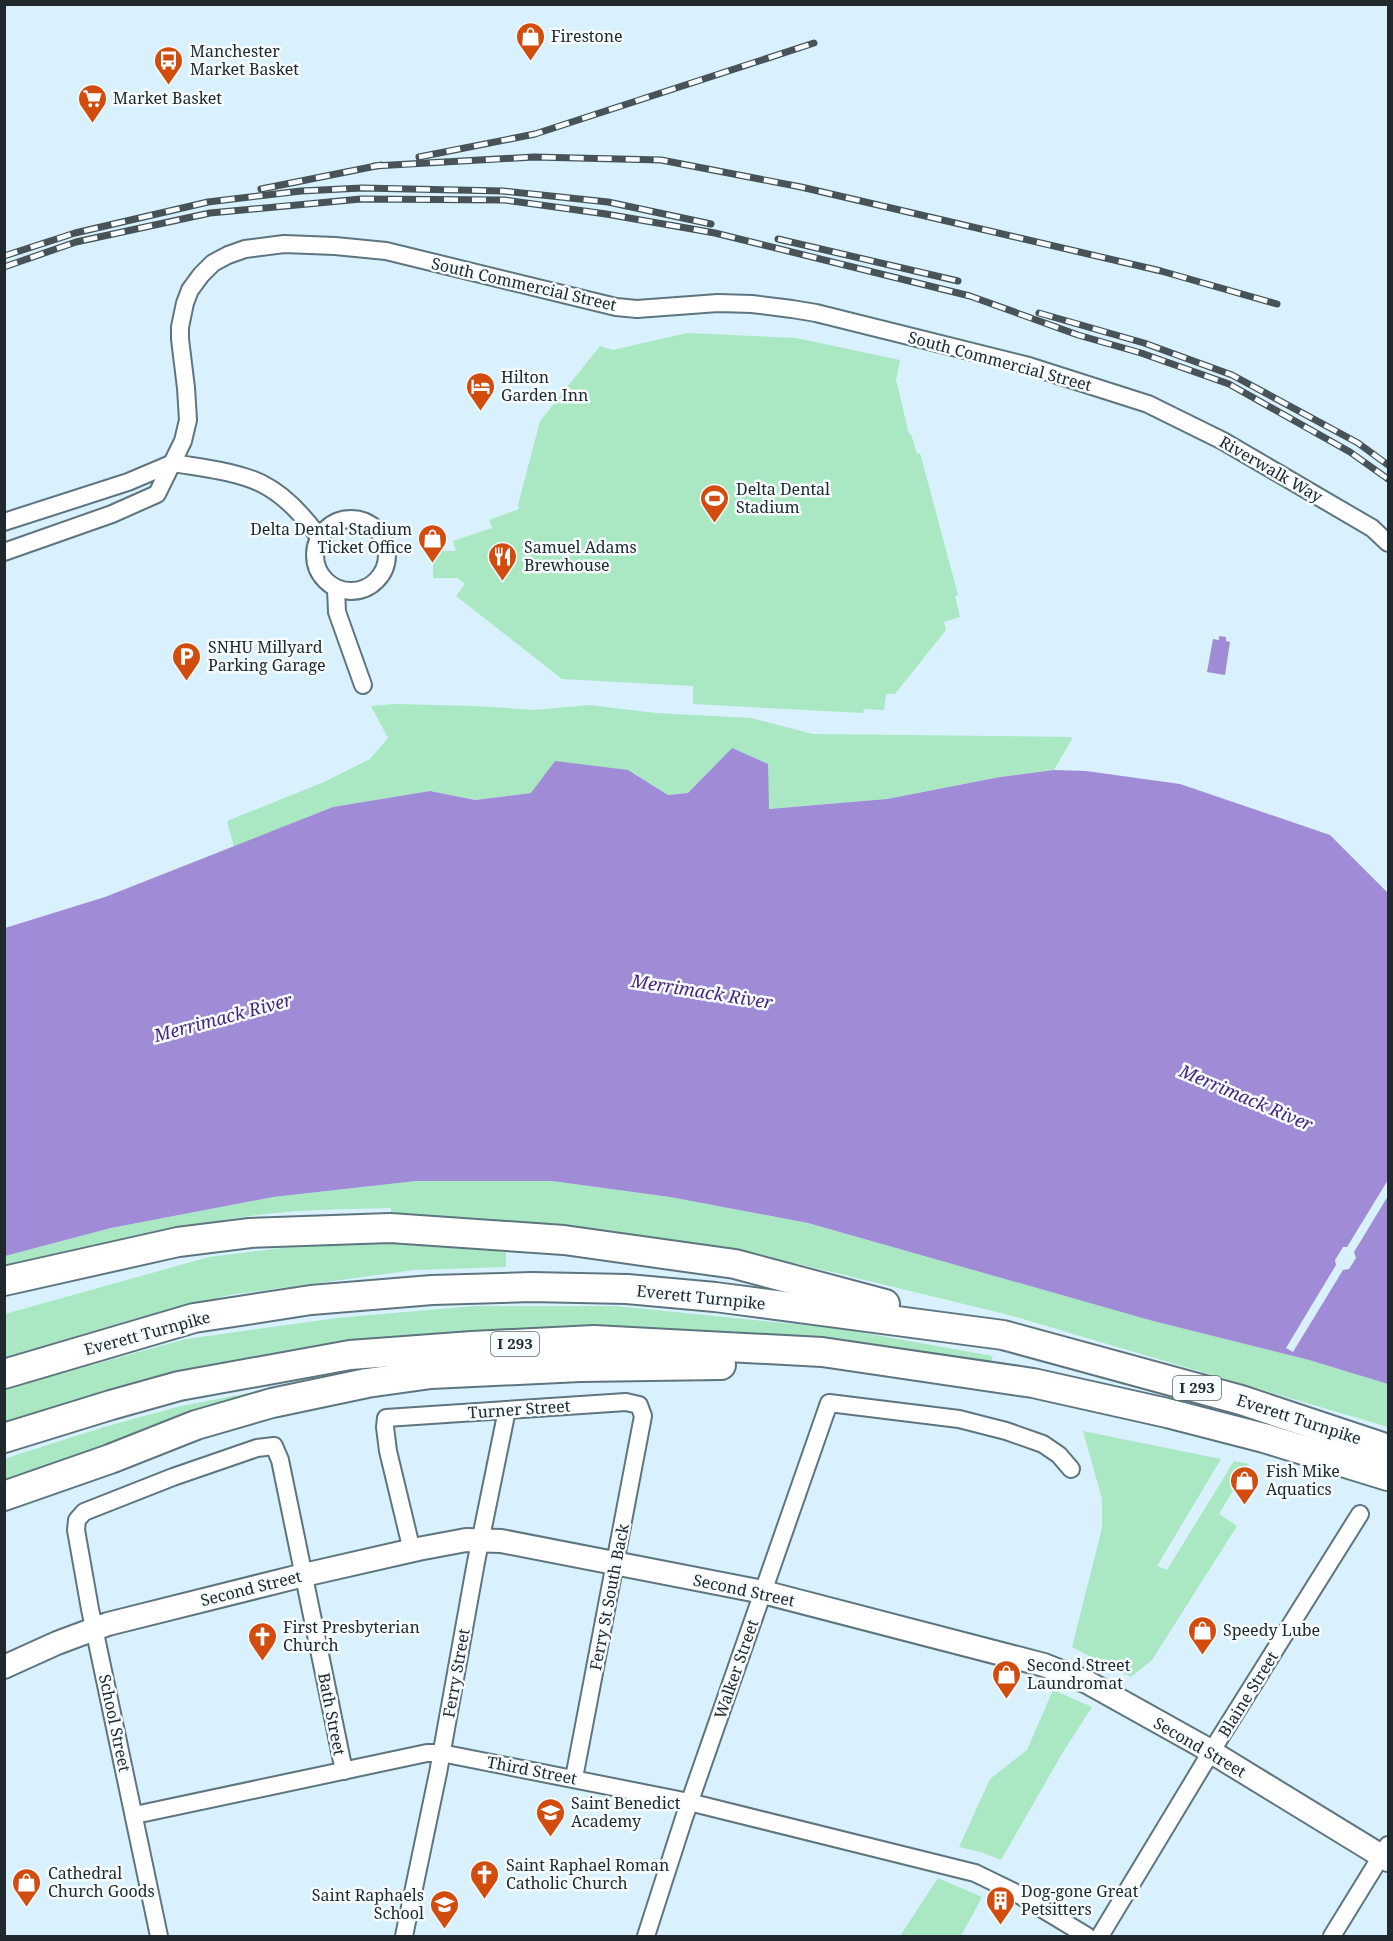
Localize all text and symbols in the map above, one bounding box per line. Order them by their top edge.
shop icon: Firestone [514,20,546,62]
place label: Firestone [551,25,623,47]
place label: Manchester Market Basket [190,40,299,80]
bus stop icon: Manchester Market Basket [153,44,185,86]
supermarket icon: Market Basket [76,82,108,124]
place label: Market Basket [113,87,222,109]
street label: South Commercial Street [429,252,619,316]
street label: South Commercial Street [906,326,1095,396]
place label: Hilton Garden Inn [501,366,588,406]
hotel icon: Hilton Garden Inn [464,370,496,412]
street label: Riverwalk Way [1215,431,1327,508]
place label: Delta Dental Stadium [736,478,830,518]
sports icon: Delta Dental Stadium [699,482,731,524]
place label: Delta Dental Stadium Ticket Office [250,518,412,558]
shop icon: Delta Dental Stadium Ticket Office [417,522,449,564]
place label: Samuel Adams Brewhouse [524,536,637,576]
restaurant icon: Samuel Adams Brewhouse [487,540,519,582]
place label: SNHU Millyard Parking Garage [208,636,326,676]
parking icon: SNHU Millyard Parking Garage [171,640,203,682]
water label: Merrimack River [629,968,775,1014]
water label: Merrimack River [150,987,295,1047]
water label: Merrimack River [1175,1058,1317,1136]
street label: Everett Turnpike [635,1279,767,1315]
street label: Everett Turnpike [82,1306,212,1360]
road number: I 293 [491,1332,539,1356]
road number: I 293 [1173,1376,1221,1400]
street label: Everett Turnpike [1234,1389,1364,1449]
street label: Turner Street [467,1394,571,1424]
place label: Fish Mike Aquatics [1266,1460,1340,1500]
shop icon: Fish Mike Aquatics [1229,1464,1261,1506]
street label: Ferry St South Back [584,1521,634,1672]
street label: Second Street [198,1565,304,1611]
street label: Second Street [691,1569,797,1612]
shop icon: Speedy Lube [1186,1614,1218,1656]
place label: First Presbyterian Church [283,1616,420,1656]
street label: Walker Street [709,1616,763,1722]
place label: Speedy Lube [1223,1619,1320,1641]
church icon: First Presbyterian Church [246,1620,278,1662]
street label: Ferry Street [437,1626,475,1719]
street label: Blaine Street [1213,1647,1283,1741]
place label: Second Street Laundromat [1027,1654,1131,1694]
shop icon: Second Street Laundromat [990,1658,1022,1700]
street label: Bath Street [313,1671,351,1758]
street label: School Street [94,1672,136,1774]
street label: Second Street [1150,1712,1251,1783]
street label: Third Street [485,1750,579,1790]
place label: Saint Benedict Academy [571,1792,681,1832]
school or university icon: Saint Benedict Academy [534,1796,566,1838]
place label: Saint Raphael Roman Catholic Church [506,1854,669,1894]
church icon: Saint Raphael Roman Catholic Church [469,1858,501,1900]
place label: Cathedral Church Goods [48,1862,155,1902]
shop icon: Cathedral Church Goods [11,1866,43,1908]
place label: Dog-gone Great Petsitters [1021,1880,1139,1920]
place label: Saint Raphaels School [312,1884,424,1924]
building icon: Dog-gone Great Petsitters [984,1884,1016,1926]
school or university icon: Saint Raphaels School [429,1888,461,1930]

